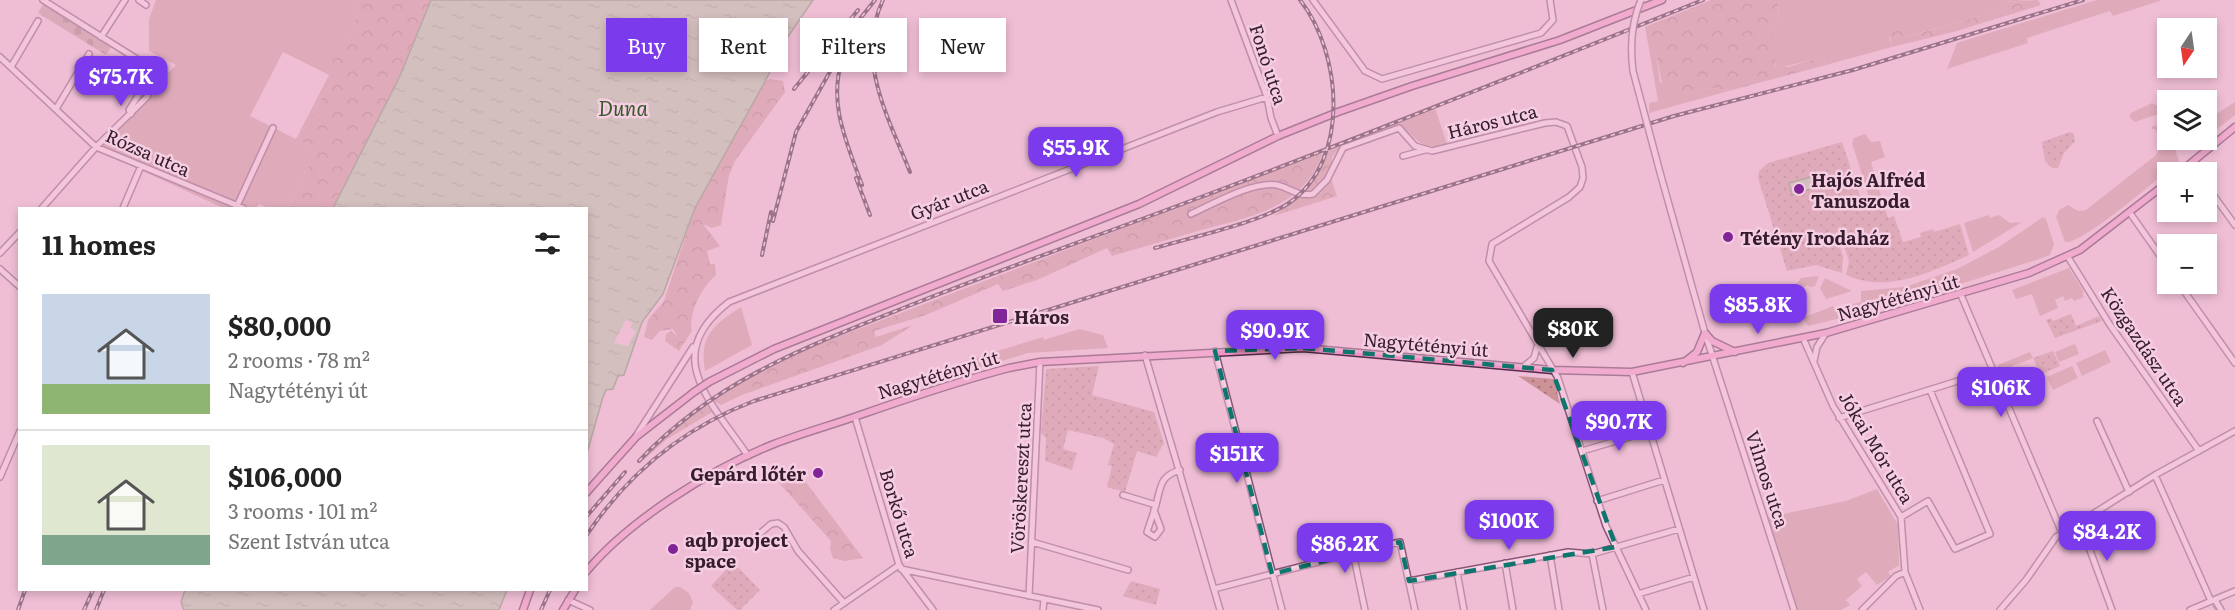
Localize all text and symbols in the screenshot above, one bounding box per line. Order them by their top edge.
chip: Buy [606,18,687,72]
chip: Rent [699,18,788,72]
chip: Filters [800,18,907,72]
chip: New [919,18,1006,72]
north arrow [2157,18,2217,78]
map controls [2157,18,2217,294]
street label: Fonó utca [1243,20,1295,108]
pin: $75.7K [72,56,170,107]
text: $75.7K [89,60,153,90]
button: layers [2157,90,2217,150]
water label: Duna [598,92,649,122]
street label: Háros utca [1444,97,1540,145]
street label: Rózsa utca [101,121,195,183]
pin: $55.9K [1027,127,1125,178]
text: $55.9K [1042,131,1110,161]
button: + [2157,162,2217,222]
place label: Hajós Alfréd Tanuszoda [1811,166,1926,214]
street label: Gyár utca [906,172,992,226]
marker: Hajós Alfréd Tanuszoda [1792,182,1806,196]
text: 11 homes [42,224,156,263]
place label: Tétény Irodaház [1740,224,1890,251]
icon: filters [531,227,564,260]
marker: Tétény Irodaház [1721,230,1735,244]
button: − [2157,234,2217,294]
street label: Nagytétényi út [1834,266,1963,327]
street label: Közgazdász utca [2095,281,2195,411]
pin: $85.8K [1709,284,1807,335]
text: $85.8K [1724,288,1792,318]
place label: Háros [1014,303,1069,330]
text: $80,000 [228,305,331,344]
marker: Háros [991,307,1009,325]
pin: $80K [1537,308,1609,359]
pin: $90.9K [1226,310,1324,361]
text: $80K [1547,312,1599,342]
text: $90.9K [1240,314,1310,344]
icon: home [90,318,162,390]
street label: Nagytétényi út [1362,325,1491,363]
street label: Nagytétényi út [874,342,1003,405]
text: 2 rooms · 78 m² [228,344,370,374]
pin: $106K [1959,367,2043,418]
text: $106K [1971,371,2031,401]
text: Nagytétényi út [228,374,368,404]
street label: Jókai Mór utca [1833,386,1921,509]
pin: $90.7K [1570,401,1668,452]
street label: Vöröskereszt utca [1003,402,1037,554]
text: $90.7K [1585,405,1653,435]
street label: Vilmos utca [1740,427,1797,532]
pin: $151K [1195,433,1279,484]
text: $151K [1209,437,1265,467]
text: $106,000 [228,456,342,495]
place label: Gepárd lőtér [690,460,806,487]
street label: Borkő utca [874,465,926,561]
marker: Gepárd lőtér [811,466,825,480]
icon: home [90,469,162,541]
text: 3 rooms · 101 m² [228,495,377,525]
pin: $100K [1467,500,1551,551]
text: $100K [1479,504,1539,534]
pin: $84.2K [2058,511,2156,562]
text: $84.2K [2073,515,2141,545]
pin: $86.2K [1296,523,1394,574]
text: Szent István utca [228,525,390,555]
place label: aqb project space [685,526,788,574]
text: $86.2K [1311,527,1379,557]
marker: aqb project space [666,542,680,556]

